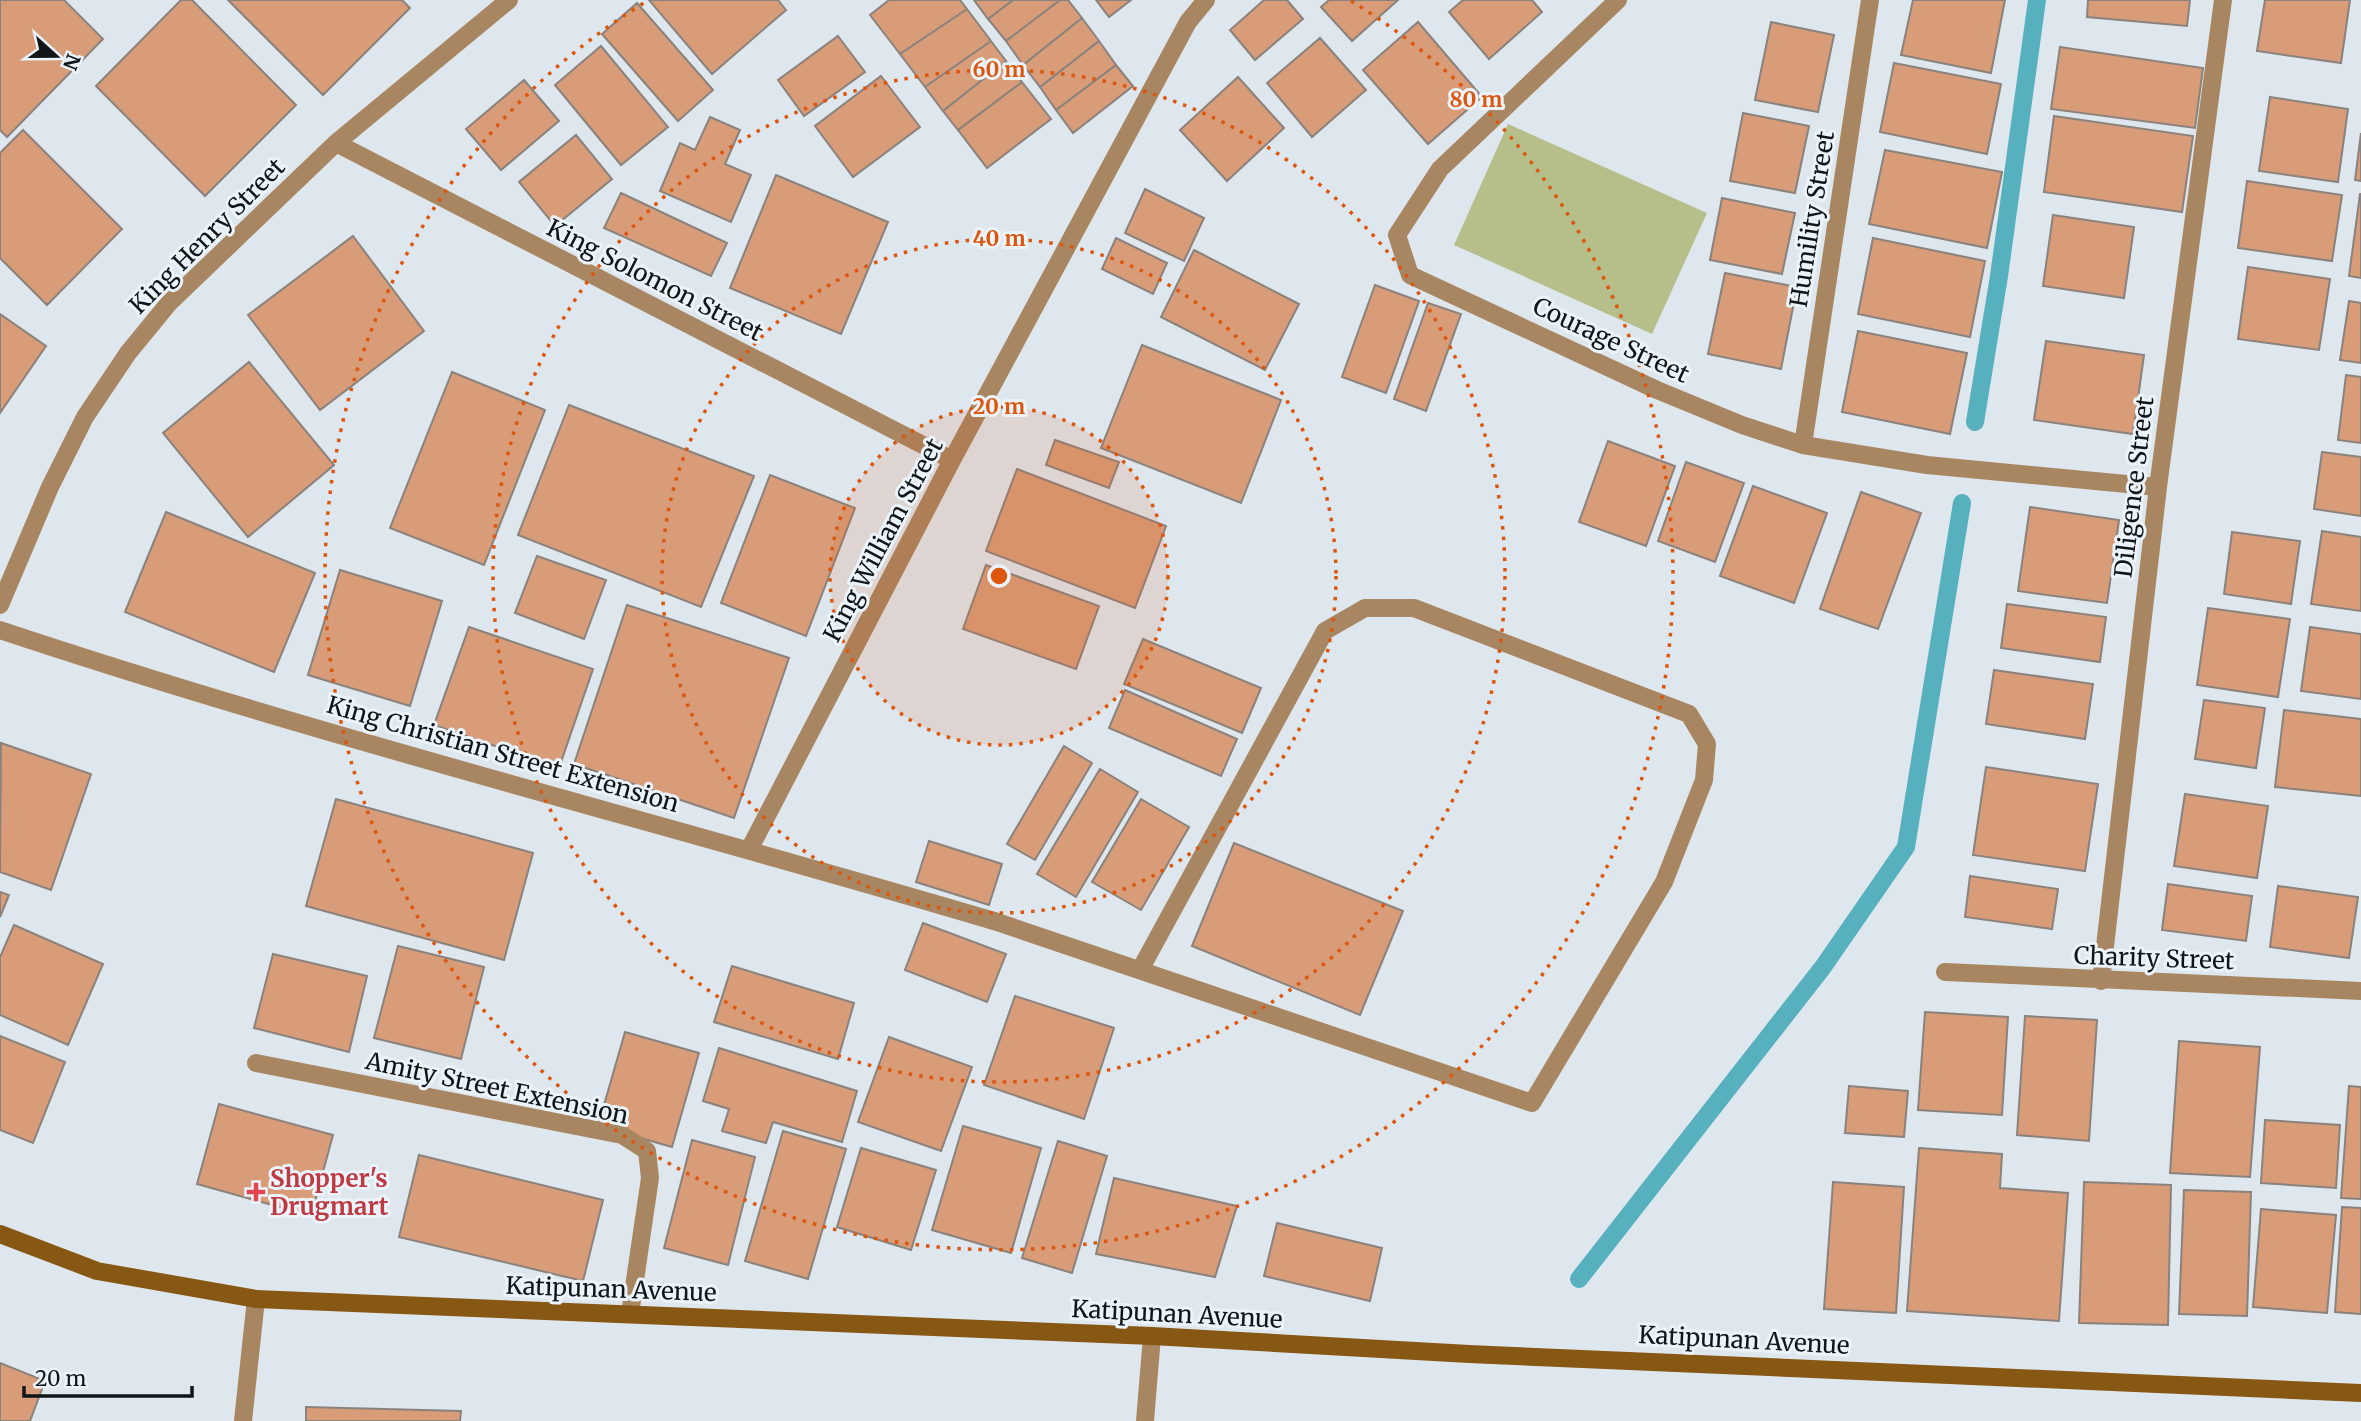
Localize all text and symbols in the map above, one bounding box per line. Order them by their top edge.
north arrow [21,21,91,91]
text: N [58,51,86,73]
text: 60 m [973,56,1025,83]
text: 80 m [1450,86,1502,113]
street label: Humility Street [1783,128,1841,309]
street label: King Henry Street [123,151,292,320]
street label: King Solomon Street [542,212,769,348]
text: 40 m [972,225,1026,252]
street label: Courage Street [1528,290,1695,390]
text: 20 m [973,393,1025,420]
street label: Diligence Street [2108,394,2161,579]
street label: King William Street [816,432,950,647]
centre of rings [987,564,1011,588]
street label: King Christian Street Extension [323,689,683,819]
street label: Charity Street [2073,940,2235,976]
street label: Amity Street Extension [362,1045,631,1131]
place label: Shopper's Drugmart [270,1163,389,1222]
marker: Shopper's Drugmart [248,1184,264,1200]
street label: Katipunan Avenue [505,1270,717,1308]
street label: Katipunan Avenue [1071,1293,1283,1335]
street label: Katipunan Avenue [1638,1319,1850,1361]
scale bar [24,1354,192,1398]
text: 20 m [35,1365,87,1392]

